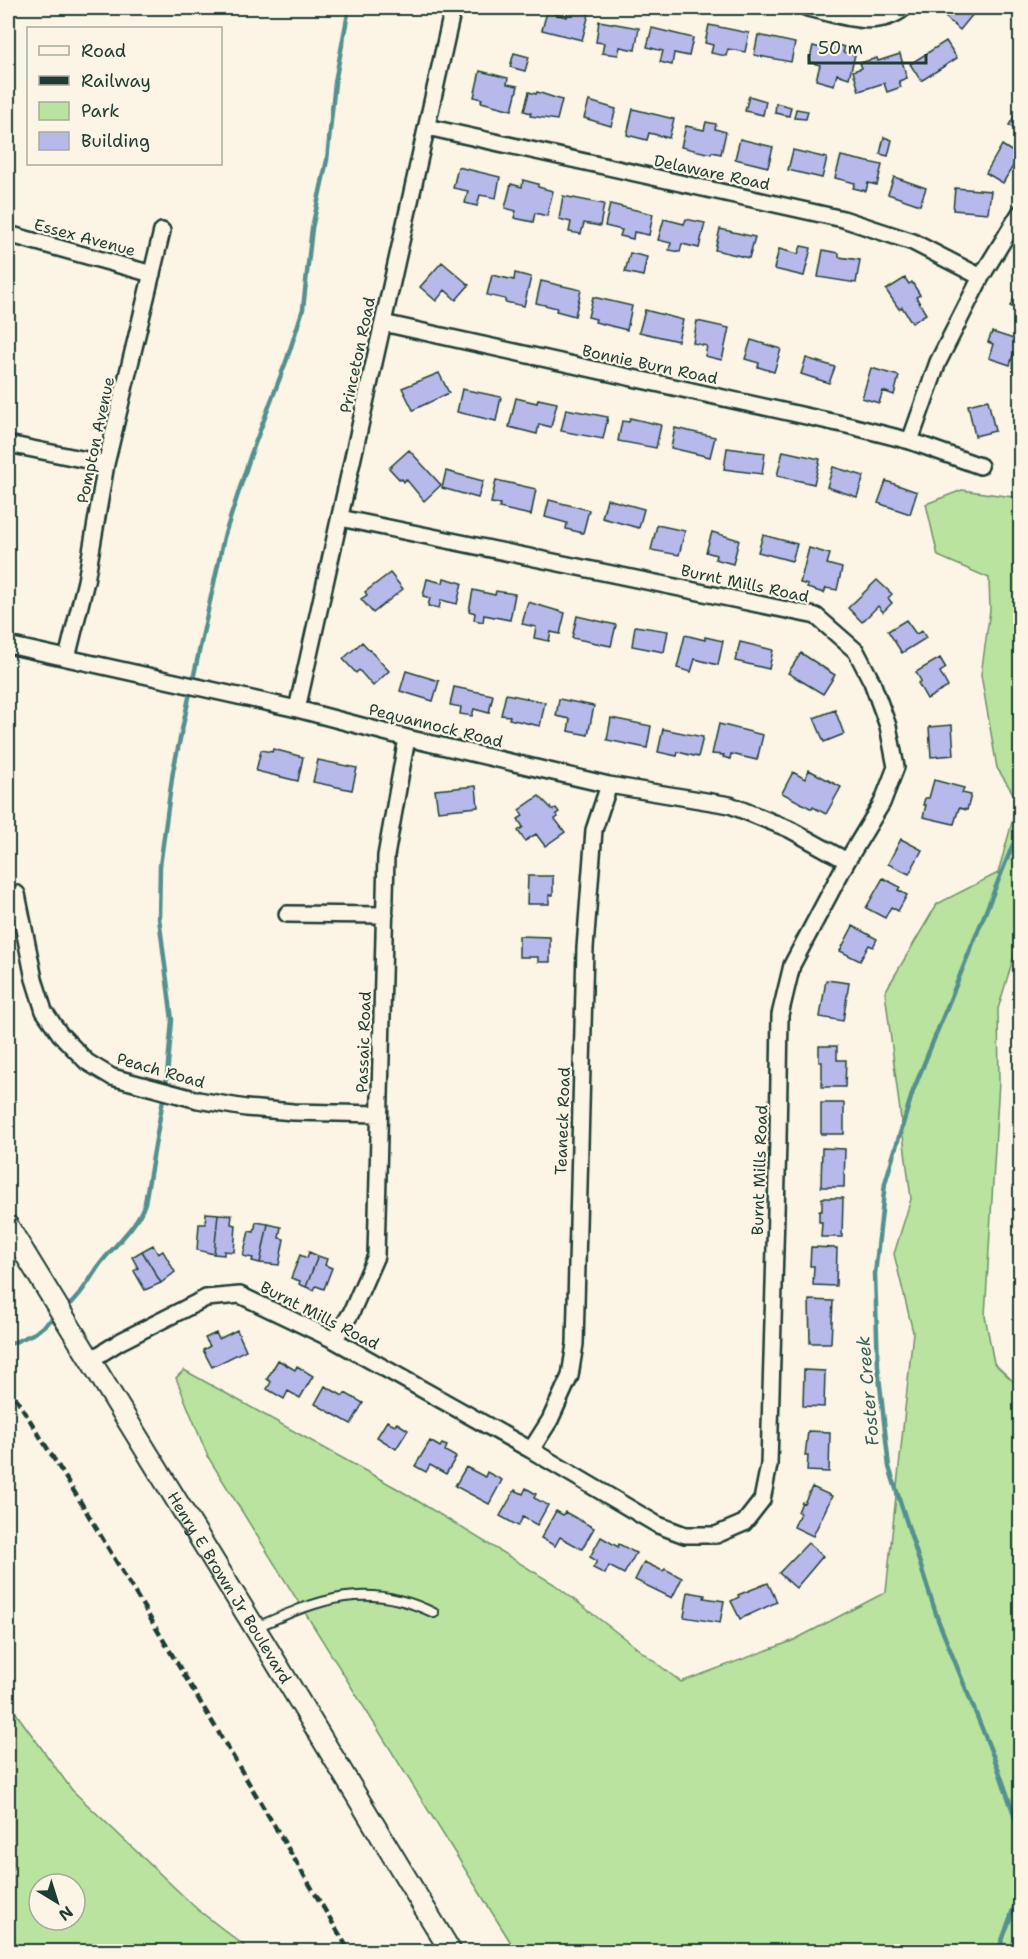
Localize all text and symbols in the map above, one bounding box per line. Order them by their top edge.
legend [27,27,222,165]
scale bar [809,27,926,65]
text: 50 m [818,36,863,60]
text: Road [81,39,126,63]
text: Railway [81,69,151,93]
text: Park [81,99,120,123]
text: Building [81,129,150,153]
street label: Delaware Road [652,150,772,195]
street label: Essex Avenue [32,214,138,261]
street label: Princeton Road [335,295,380,415]
street label: Bonnie Burn Road [580,340,720,389]
street label: Pompton Avenue [72,375,119,505]
street label: Burnt Mills Road [679,560,811,607]
street label: Pequannock Road [366,699,505,752]
street label: Passaic Road [351,991,376,1093]
street label: Peach Road [114,1048,207,1093]
street label: Teaneck Road [550,1067,575,1175]
street label: Burnt Mills Road [747,1104,772,1236]
street label: Burnt Mills Road [257,1276,383,1354]
water label: Foster Creek [851,1334,885,1447]
street label: Henry E Brown Jr Boulevard [163,1488,296,1687]
north arrow [27,1872,87,1932]
text: N [54,1901,77,1926]

